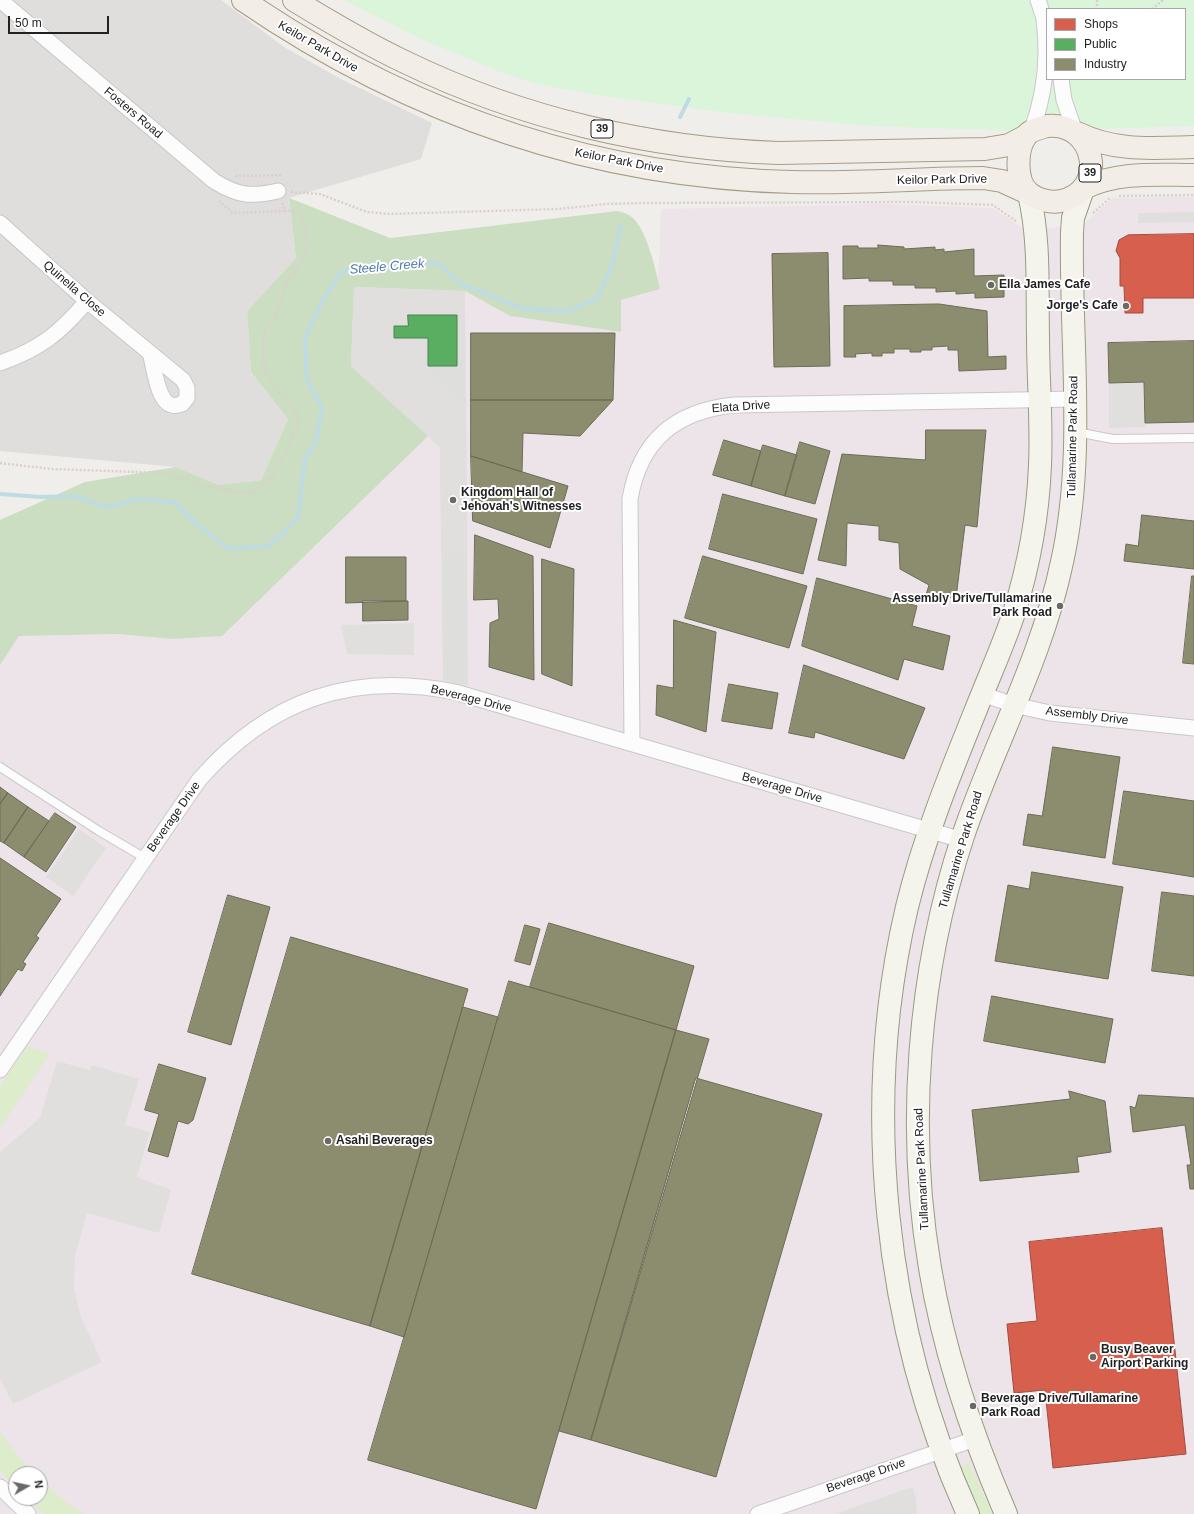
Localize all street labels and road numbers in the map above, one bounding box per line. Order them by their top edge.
street label: Keilor Park Drive [275,18,361,76]
street label: Fosters Road [101,84,165,142]
road number: 39 [591,120,613,138]
street label: Keilor Park Drive [573,145,665,177]
road number: 39 [1079,164,1101,182]
street label: Keilor Park Drive [897,172,987,188]
street label: Quinella Close [40,258,108,320]
street label: Tullamarine Park Road [1065,376,1081,498]
street label: Elata Drive [711,398,771,416]
street label: Beverage Drive [429,682,513,716]
street label: Assembly Drive [1045,704,1129,728]
street label: Beverage Drive [740,770,824,806]
street label: Beverage Drive [144,779,204,855]
street label: Tullamarine Park Road [936,789,986,911]
street label: Tullamarine Park Road [912,1108,932,1230]
street label: Beverage Drive [825,1456,907,1496]

